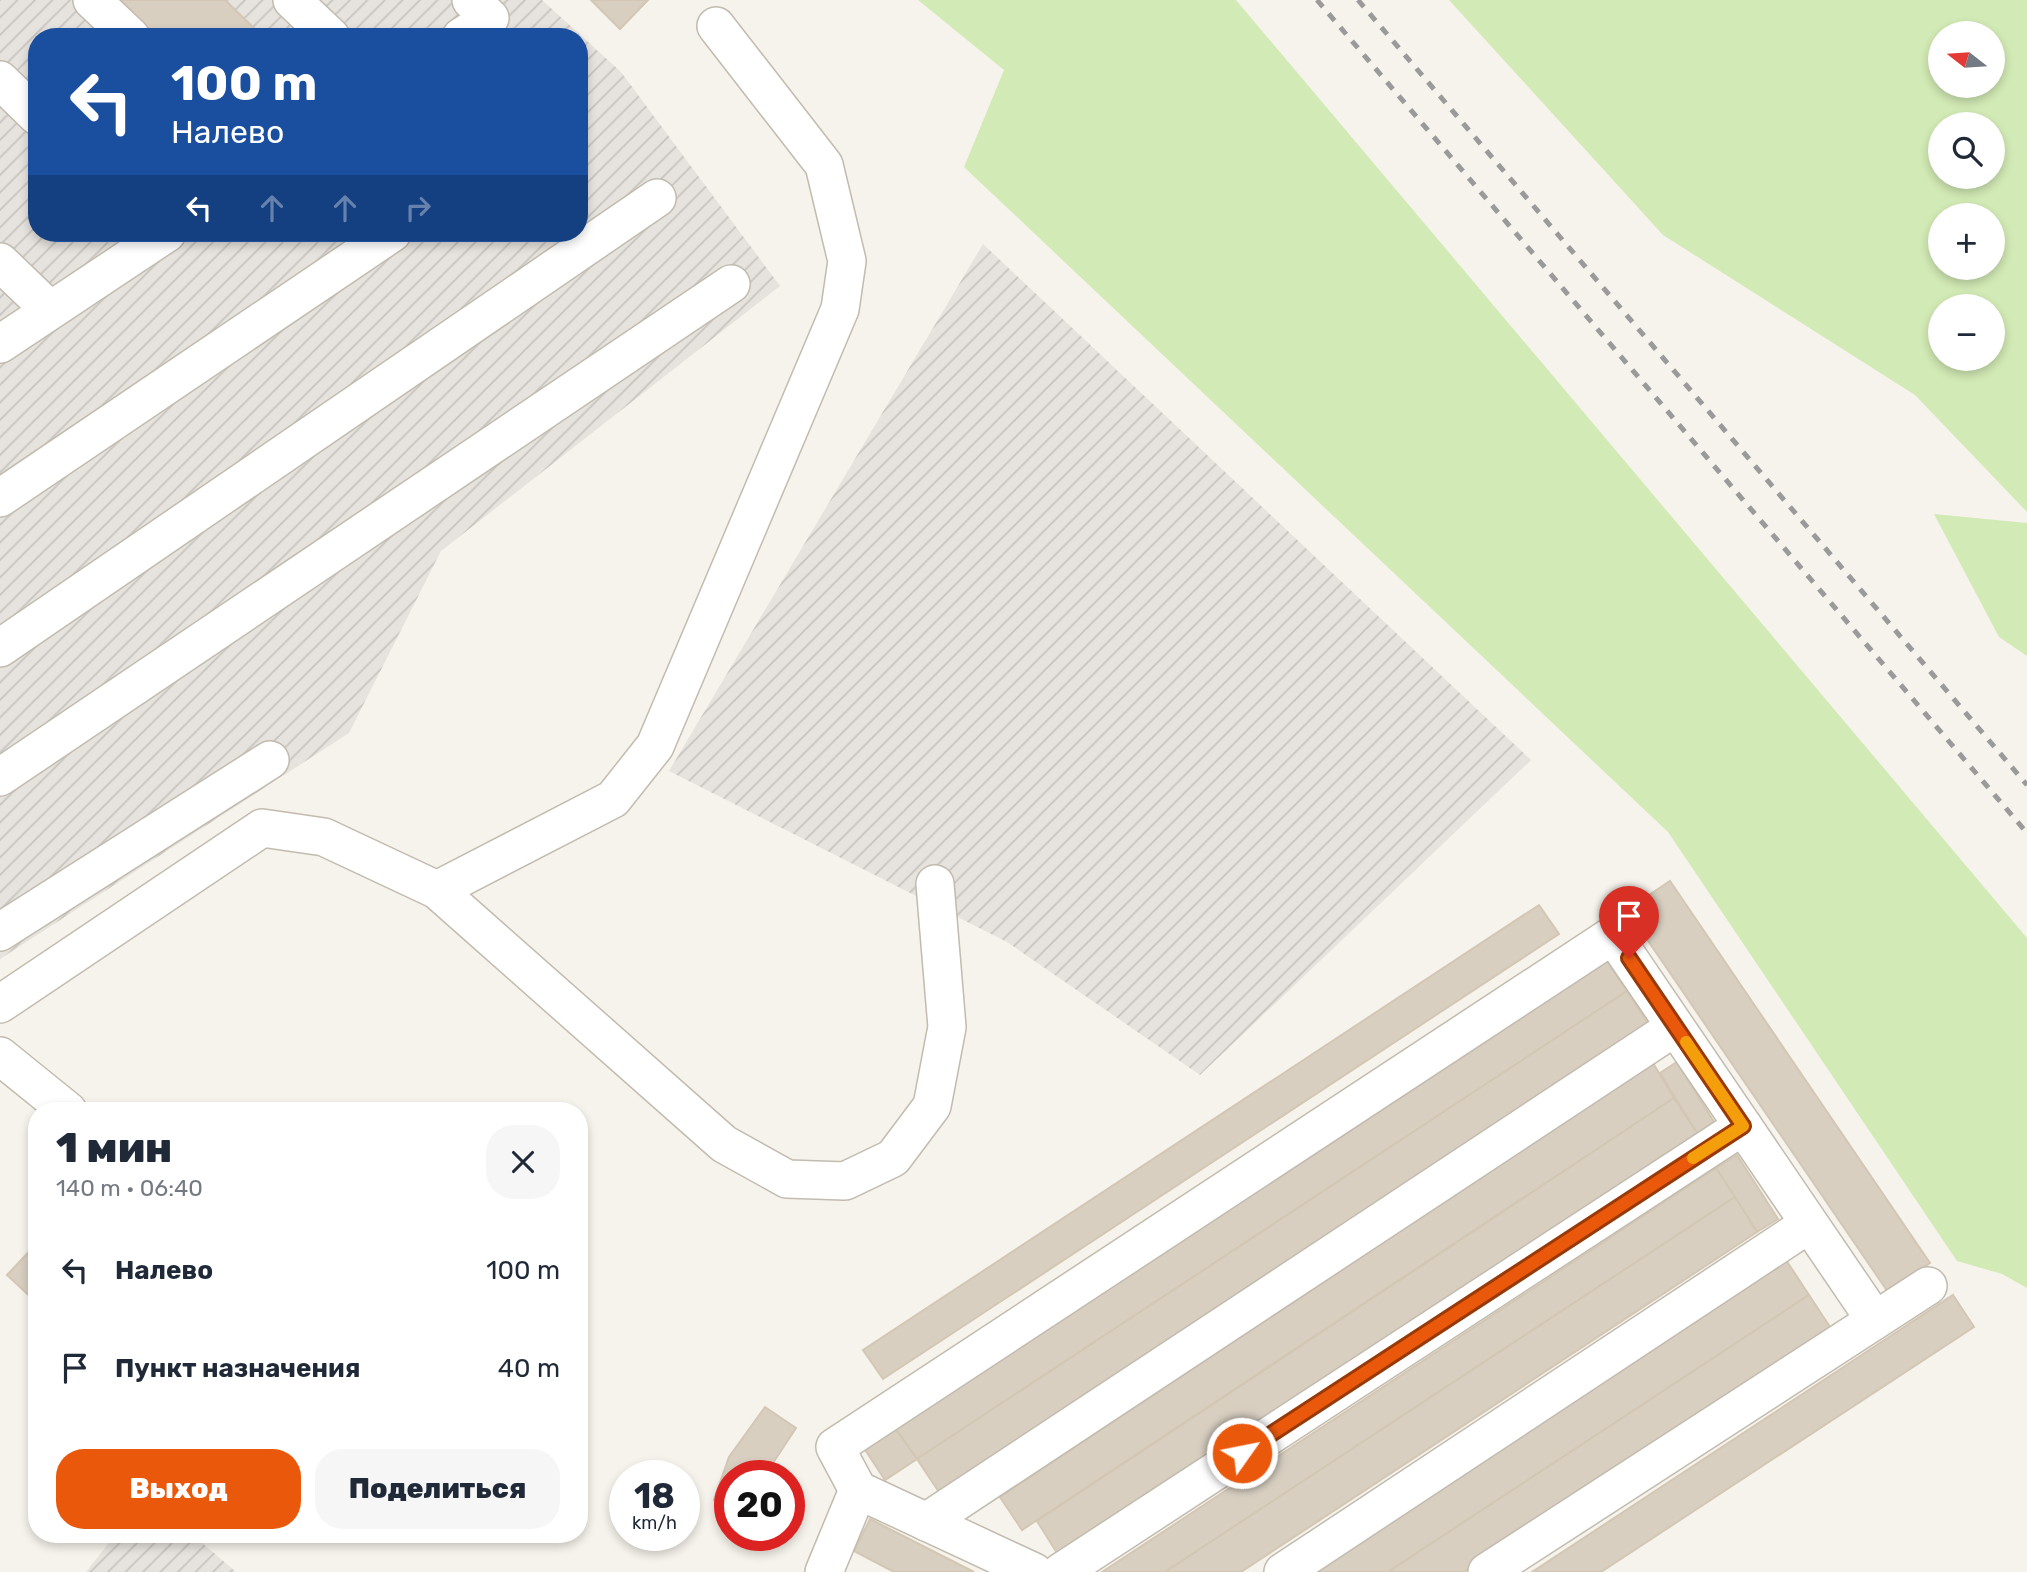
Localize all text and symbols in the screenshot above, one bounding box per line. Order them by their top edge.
north arrow [1928,21,2006,98]
map controls [1928,21,2005,371]
text: 100 m [171,54,317,112]
icon: left [56,56,147,147]
button: search [1928,112,2005,189]
text: Налево [171,113,284,151]
icon: left [180,189,218,227]
icon: ahead [253,189,291,227]
icon: ahead [326,189,364,227]
icon: right [399,189,437,227]
button: + [1928,203,2005,280]
button: − [1928,294,2005,371]
pin [1599,886,1659,958]
icon: arrive [1610,897,1648,935]
text: 1 мин [56,1123,172,1173]
button: close [486,1125,560,1199]
text: 140 m · 06:40 [56,1174,203,1202]
icon: left [56,1251,94,1289]
text: Налево [115,1255,213,1286]
text: 100 m [486,1255,560,1286]
icon: arrive [56,1349,94,1387]
text: Пункт назначения [115,1353,360,1384]
text: 40 m [498,1353,560,1384]
position arrow [1205,1416,1279,1490]
button: Выход [56,1449,301,1529]
button: Поделиться [315,1449,560,1529]
speed limit sign: 20 [714,1460,805,1551]
text: 18 [634,1475,675,1517]
text: km/h [632,1512,677,1534]

